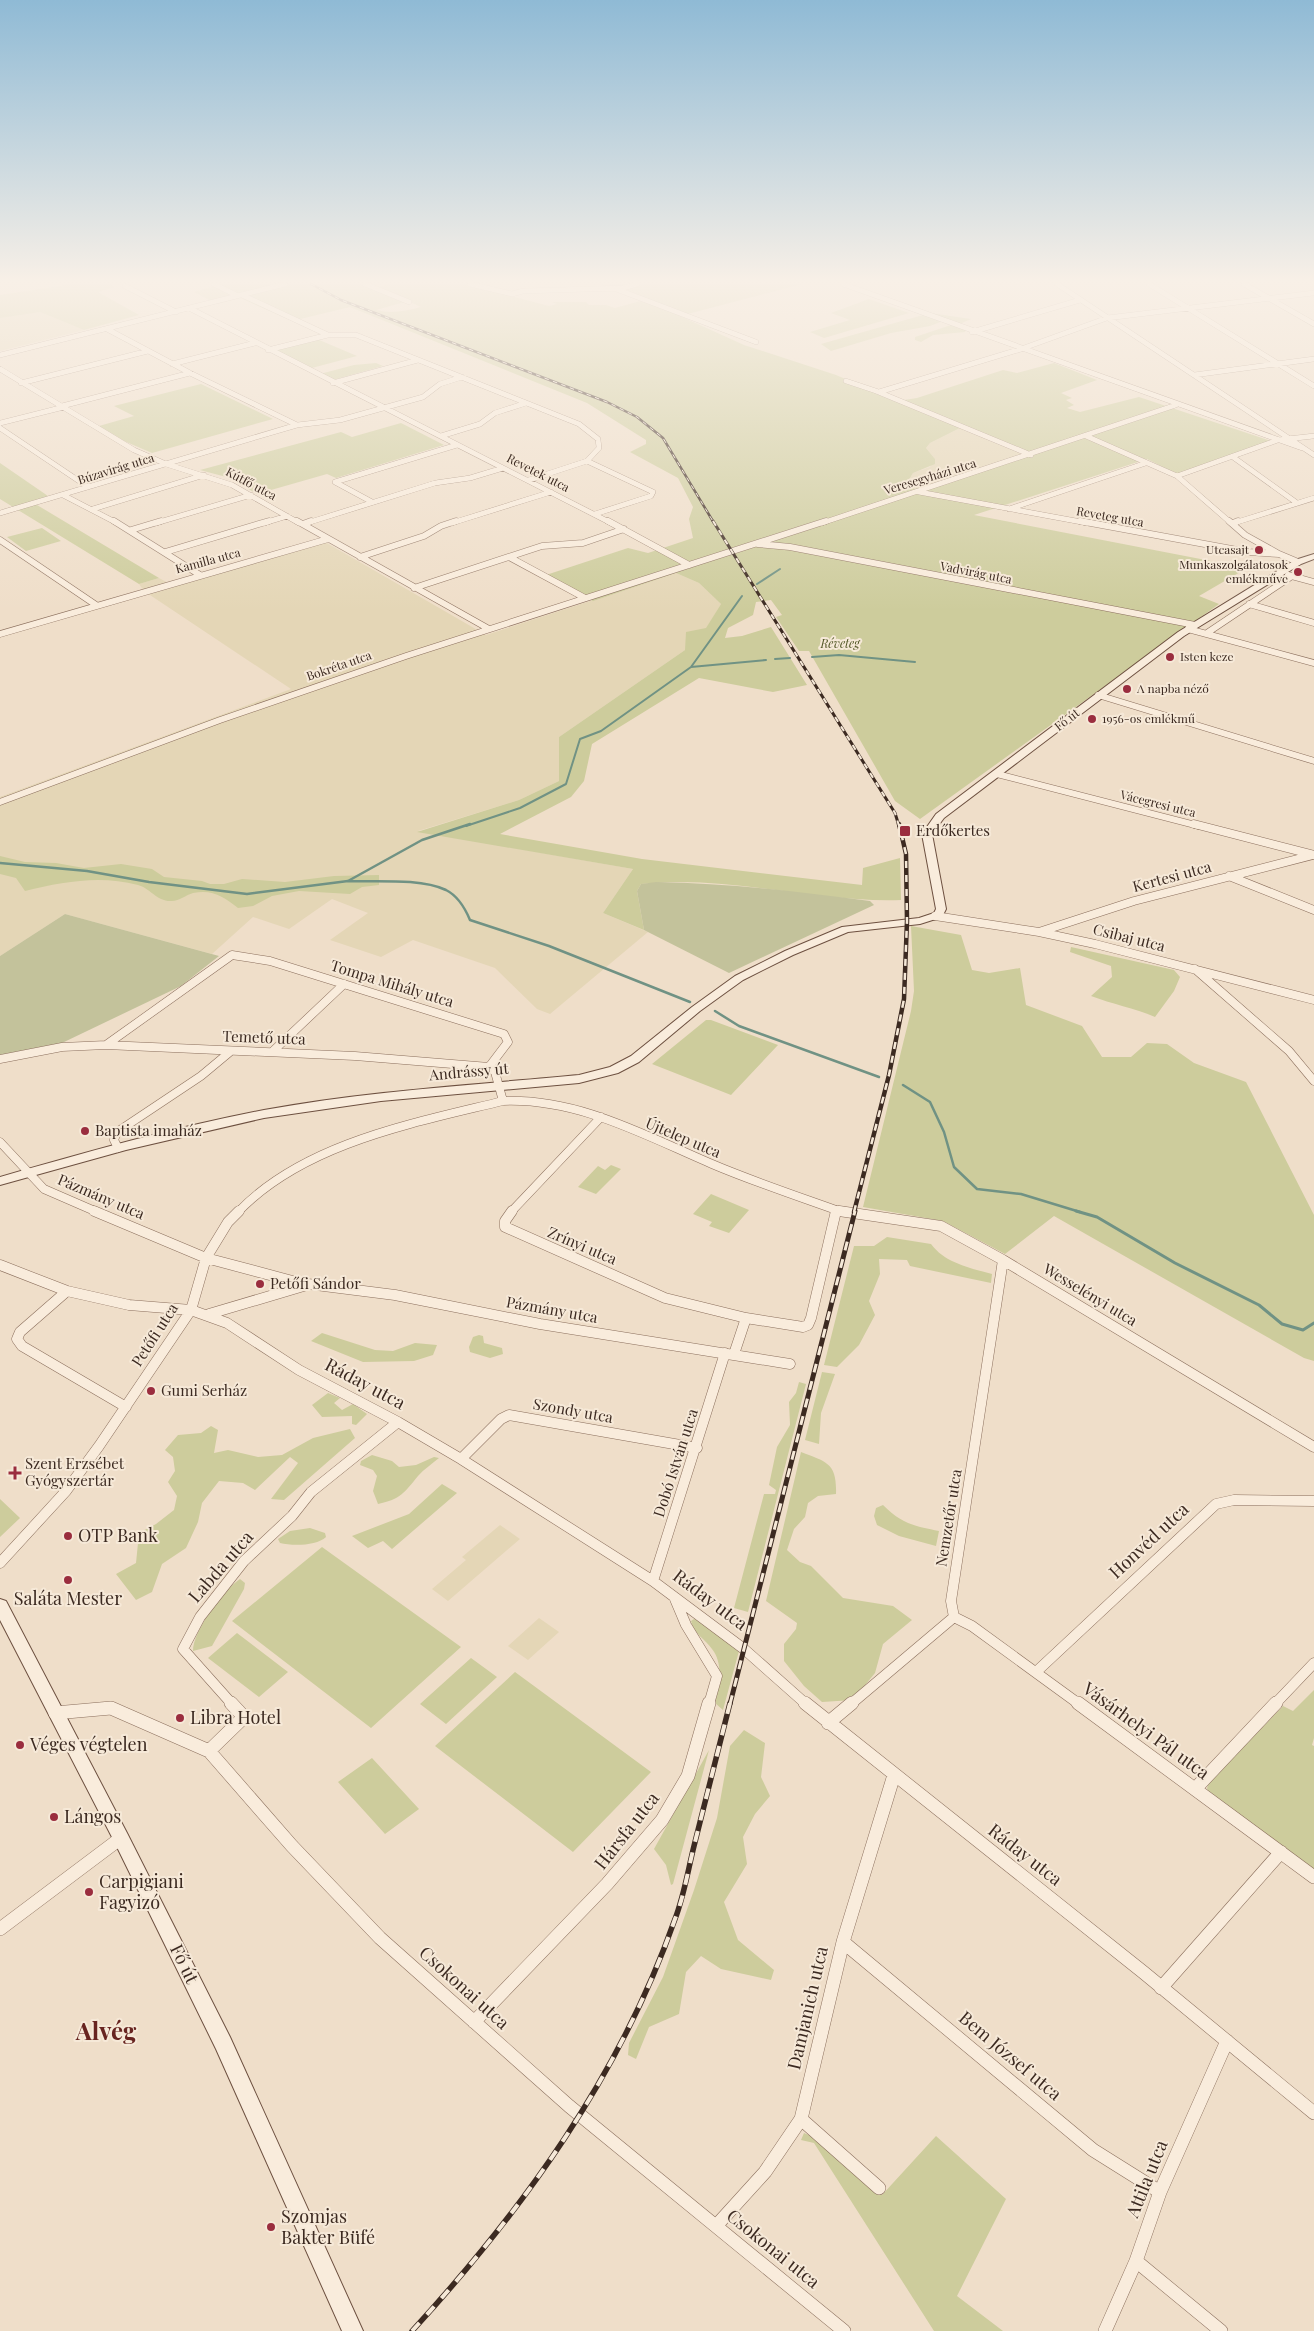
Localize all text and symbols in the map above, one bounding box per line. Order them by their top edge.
street label: Búzavirág utca [76,449,156,487]
street label: Revetek utca [504,449,573,495]
street label: Veresegyházi utca [881,454,978,498]
street label: Kútfő utca [223,463,280,503]
street label: Reveteg utca [1075,502,1145,530]
place label: Utcasajt [1206,541,1250,557]
street label: Kamilla utca [173,544,242,576]
marker: Utcasajt [1253,544,1265,556]
place label: Munkaszolgálatosok emlékműve [1179,556,1288,586]
street label: Vadvirág utca [938,557,1013,587]
marker: Munkaszolgálatosok emlékműve [1292,566,1304,578]
park label: Réveteg [819,635,861,651]
street label: Bokréta utca [304,646,373,684]
place label: Isten keze [1180,648,1234,664]
marker: Isten keze [1164,651,1176,663]
place label: A napba néző [1136,680,1209,696]
marker: A napba néző [1121,683,1133,695]
street label: Fő út [1051,704,1083,734]
place label: 1956-os emlékmű [1102,710,1195,726]
marker: 1956-os emlékmű [1086,713,1098,725]
street label: Vácegresi utca [1118,786,1198,820]
place label: Erdőkertes [916,820,990,840]
marker: Erdőkertes [898,824,912,838]
street label: Kertesi utca [1130,856,1214,896]
street label: Csibaj utca [1091,918,1168,956]
street label: Tompa Mihály utca [328,955,457,1011]
street label: Temető utca [222,1026,306,1048]
street label: Andrássy út [427,1058,510,1085]
street label: Újtelep utca [643,1112,725,1162]
place label: Baptista imaház [95,1120,202,1140]
marker: Baptista imaház [79,1125,91,1137]
street label: Pázmány utca [55,1169,148,1224]
street label: Zrínyi utca [545,1222,621,1269]
street label: Wesselényi utca [1039,1258,1142,1330]
place label: Petőfi Sándor [270,1273,361,1293]
marker: Petőfi Sándor [254,1278,266,1290]
street label: Pázmány utca [505,1291,600,1327]
street label: Petőfi utca [126,1299,182,1370]
street label: Ráday utca [321,1352,410,1414]
place label: Gumi Serház [161,1380,247,1400]
marker: Gumi Serház [145,1385,157,1397]
street label: Szondy utca [532,1393,615,1427]
street label: Dobó István utca [648,1406,702,1519]
place label: Szent Erzsébet Gyógyszertár [25,1453,125,1490]
marker: Szent Erzsébet Gyógyszertár [9,1467,21,1479]
street label: Nemzetőr utca [930,1467,966,1568]
street label: Honvéd utca [1103,1497,1193,1583]
place label: OTP Bank [78,1523,158,1547]
street label: Labda utca [182,1525,258,1607]
marker: OTP Bank [62,1530,74,1542]
street label: Ráday utca [668,1563,753,1635]
marker: Saláta Mester [62,1574,74,1586]
place label: Saláta Mester [14,1586,122,1610]
street label: Vásárhelyi Pál utca [1078,1675,1215,1784]
place label: Libra Hotel [190,1705,281,1729]
marker: Libra Hotel [174,1712,186,1724]
place label: Véges végtelen [29,1732,148,1756]
marker: Véges végtelen [14,1739,26,1751]
street label: Hársfa utca [588,1787,664,1874]
place label: Lángos [64,1804,121,1828]
marker: Lángos [48,1811,60,1823]
street label: Ráday utca [984,1818,1068,1891]
place label: Carpigiani Fagyizó [99,1869,184,1914]
marker: Carpigiani Fagyizó [83,1886,95,1898]
street label: Fő út [165,1940,205,1988]
street label: Csokonai utca [415,1940,515,2034]
street label: Damjanich utca [781,1944,833,2072]
street label: Bem József utca [954,2005,1067,2105]
district label: Alvég [75,2014,137,2046]
street label: Attila utca [1119,2136,1172,2222]
street label: Csokonai utca [722,2203,825,2293]
place label: Szomjas Bakter Büfé [281,2204,375,2249]
marker: Szomjas Bakter Büfé [265,2221,277,2233]

